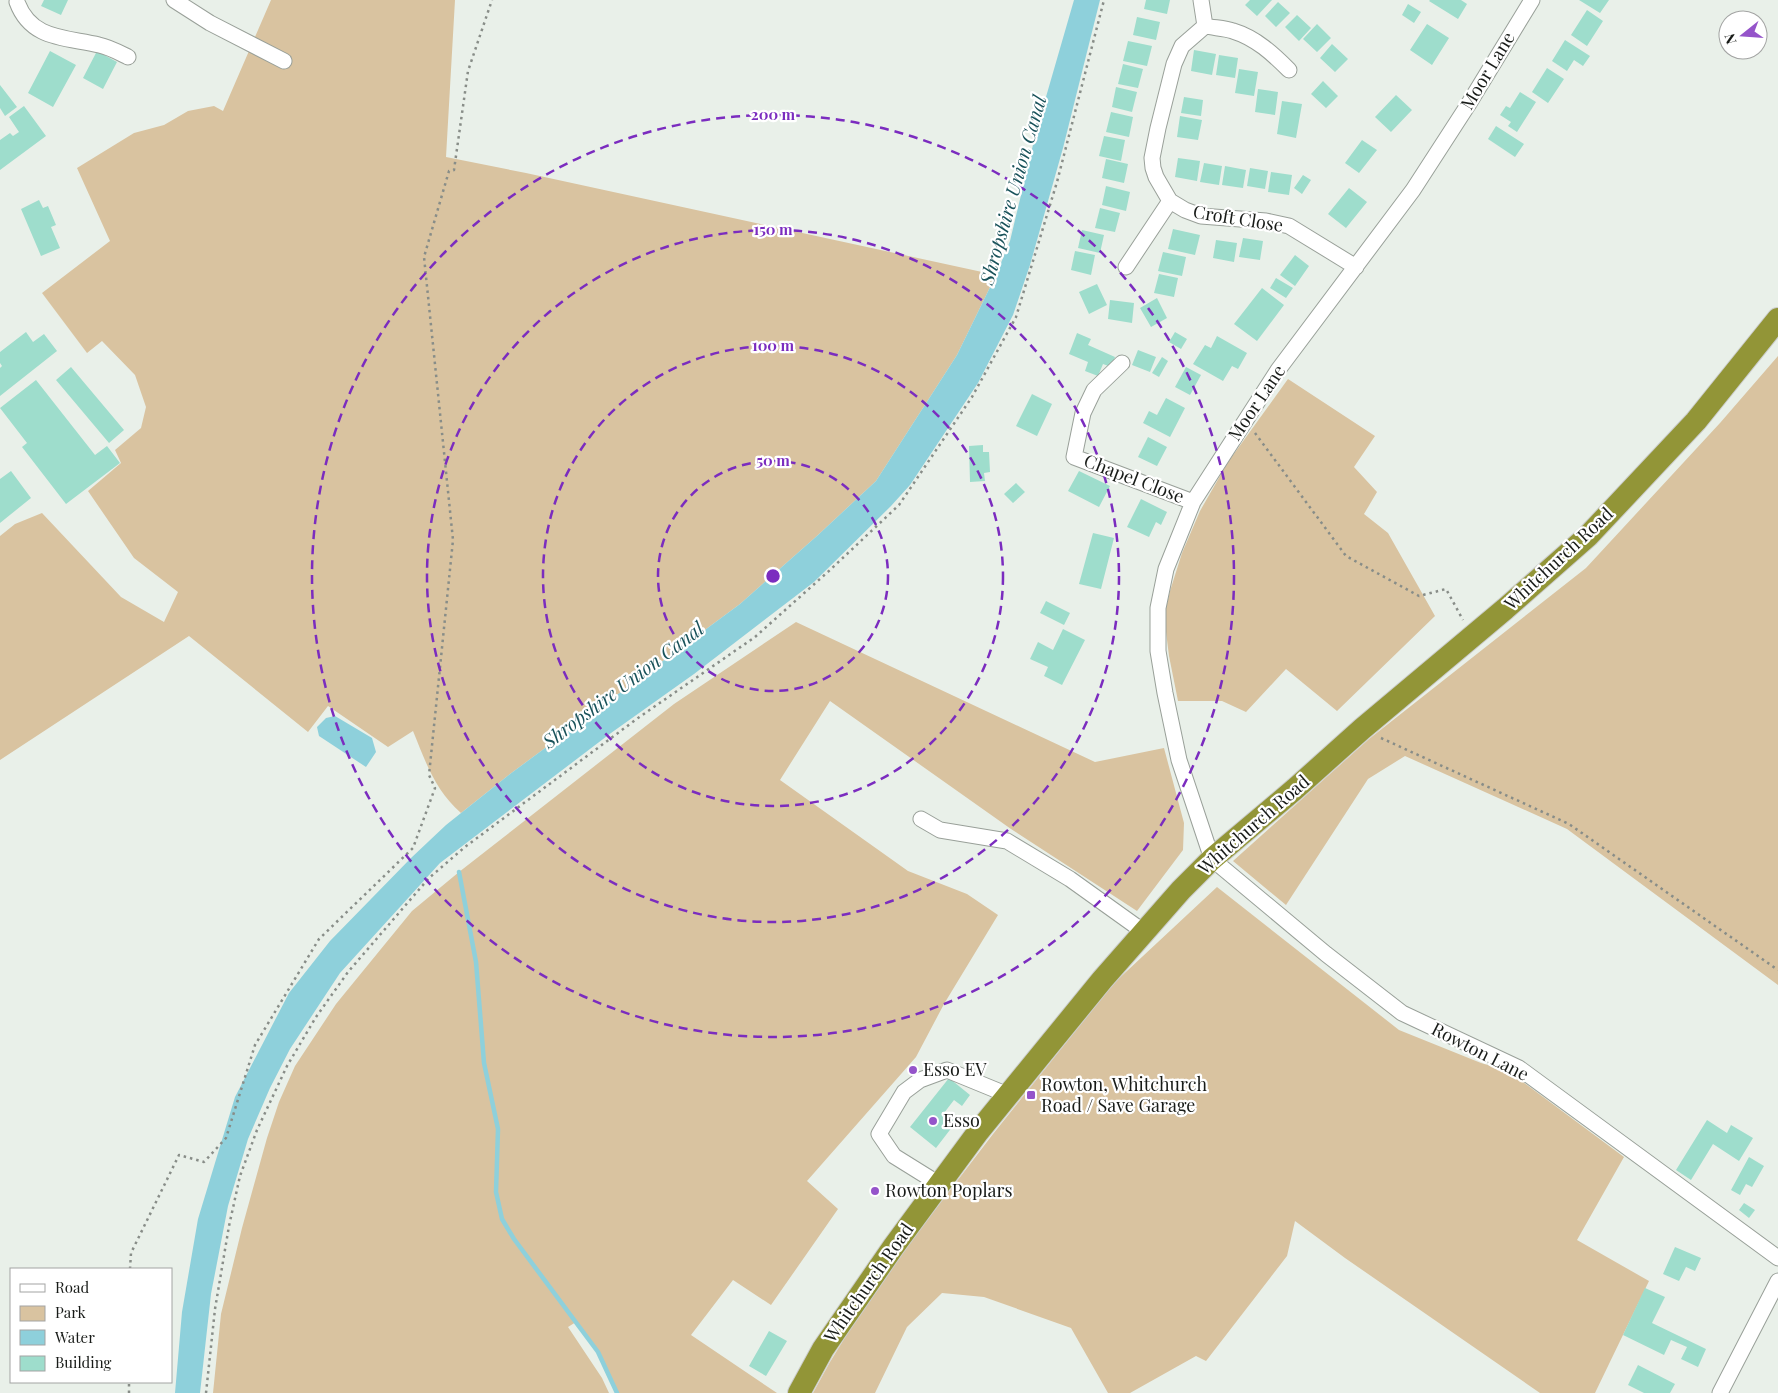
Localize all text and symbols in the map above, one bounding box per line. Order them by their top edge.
north arrow [1718,10,1768,60]
street label: Moor Lane [1455,27,1520,114]
text: N [1720,31,1741,47]
water label: Shropshire Union Canal [972,91,1052,288]
text: 200 m [751,104,796,124]
street label: Croft Close [1191,199,1285,237]
text: 150 m [753,219,793,239]
text: 100 m [752,335,795,355]
street label: Moor Lane [1222,360,1290,445]
street label: Chapel Close [1081,448,1188,508]
text: 50 m [756,450,790,470]
street label: Whitchurch Road [1498,501,1618,616]
centre of rings [764,567,782,585]
water label: Shropshire Union Canal [536,614,709,754]
street label: Whitchurch Road [1192,769,1315,880]
street label: Rowton Lane [1428,1016,1533,1086]
place label: Esso EV [923,1057,987,1081]
marker: Esso EV [907,1064,919,1076]
place label: Rowton, Whitchurch Road / Save Garage [1041,1072,1207,1117]
marker: Rowton, Whitchurch Road / Save Garage [1025,1089,1037,1101]
place label: Esso [943,1108,980,1132]
marker: Esso [927,1115,939,1127]
place label: Rowton Poplars [885,1178,1013,1202]
marker: Rowton Poplars [869,1185,881,1197]
street label: Whitchurch Road [817,1218,919,1348]
legend [10,1268,172,1383]
text: Road [55,1277,89,1297]
text: Park [55,1302,87,1322]
text: Water [54,1327,95,1347]
text: Building [55,1352,112,1372]

